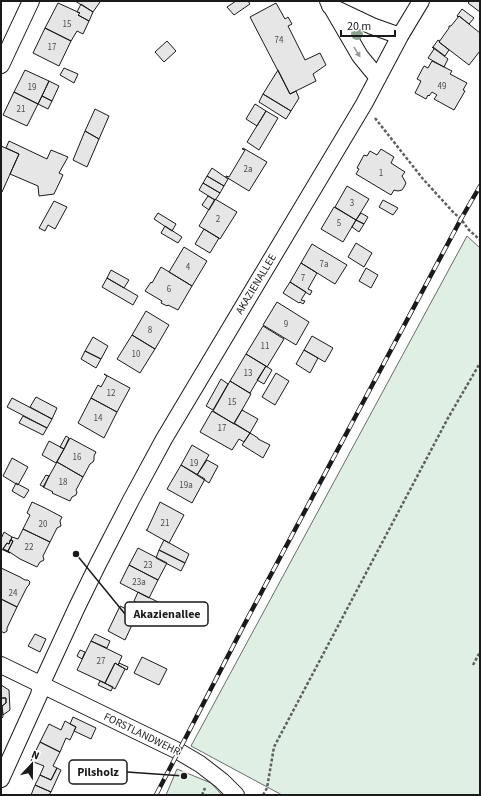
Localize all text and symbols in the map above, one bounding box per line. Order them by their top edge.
scale bar [341,12,395,38]
house number: 15 [63,18,72,31]
text: 20 m [347,18,371,35]
house number: 74 [275,34,284,47]
house number: 17 [48,41,57,54]
one-way arrow [353,47,361,57]
house number: 49 [438,80,447,93]
house number: 19 [28,81,37,94]
house number: 21 [17,103,25,116]
house number: 2a [243,163,253,176]
house number: 1 [379,167,383,180]
house number: 3 [350,197,355,210]
house number: 2 [216,213,221,226]
house number: 5 [337,217,342,230]
street label: AKAZIENALLEE [232,251,280,317]
house number: 7a [319,258,329,271]
house number: 4 [186,261,191,274]
house number: 7 [301,272,306,285]
house number: 6 [167,283,172,296]
house number: 9 [284,318,289,331]
house number: 8 [148,324,153,337]
house number: 11 [261,340,269,353]
house number: 10 [132,348,141,361]
house number: 13 [244,367,253,380]
house number: 12 [107,387,116,400]
house number: 15 [228,396,237,409]
house number: 14 [94,412,103,425]
house number: 17 [218,422,227,435]
house number: 16 [73,451,82,464]
house number: 19 [190,457,199,470]
house number: 18 [59,476,68,489]
house number: 19a [179,479,193,492]
house number: 21 [161,517,169,530]
house number: 20 [39,518,48,531]
house number: 22 [25,541,34,554]
house number: 23 [144,559,153,572]
house number: 23a [132,576,146,589]
house number: 24 [9,587,18,600]
callout: Akazienallee [125,602,208,626]
text: Akazienallee [132,606,201,623]
house number: 27 [97,655,106,668]
street label: FORSTLANDWEHR [101,709,183,759]
north arrow [12,744,52,784]
text: N [29,747,42,764]
callout: Pilsholz [69,760,127,784]
text: Pilsholz [77,764,119,781]

